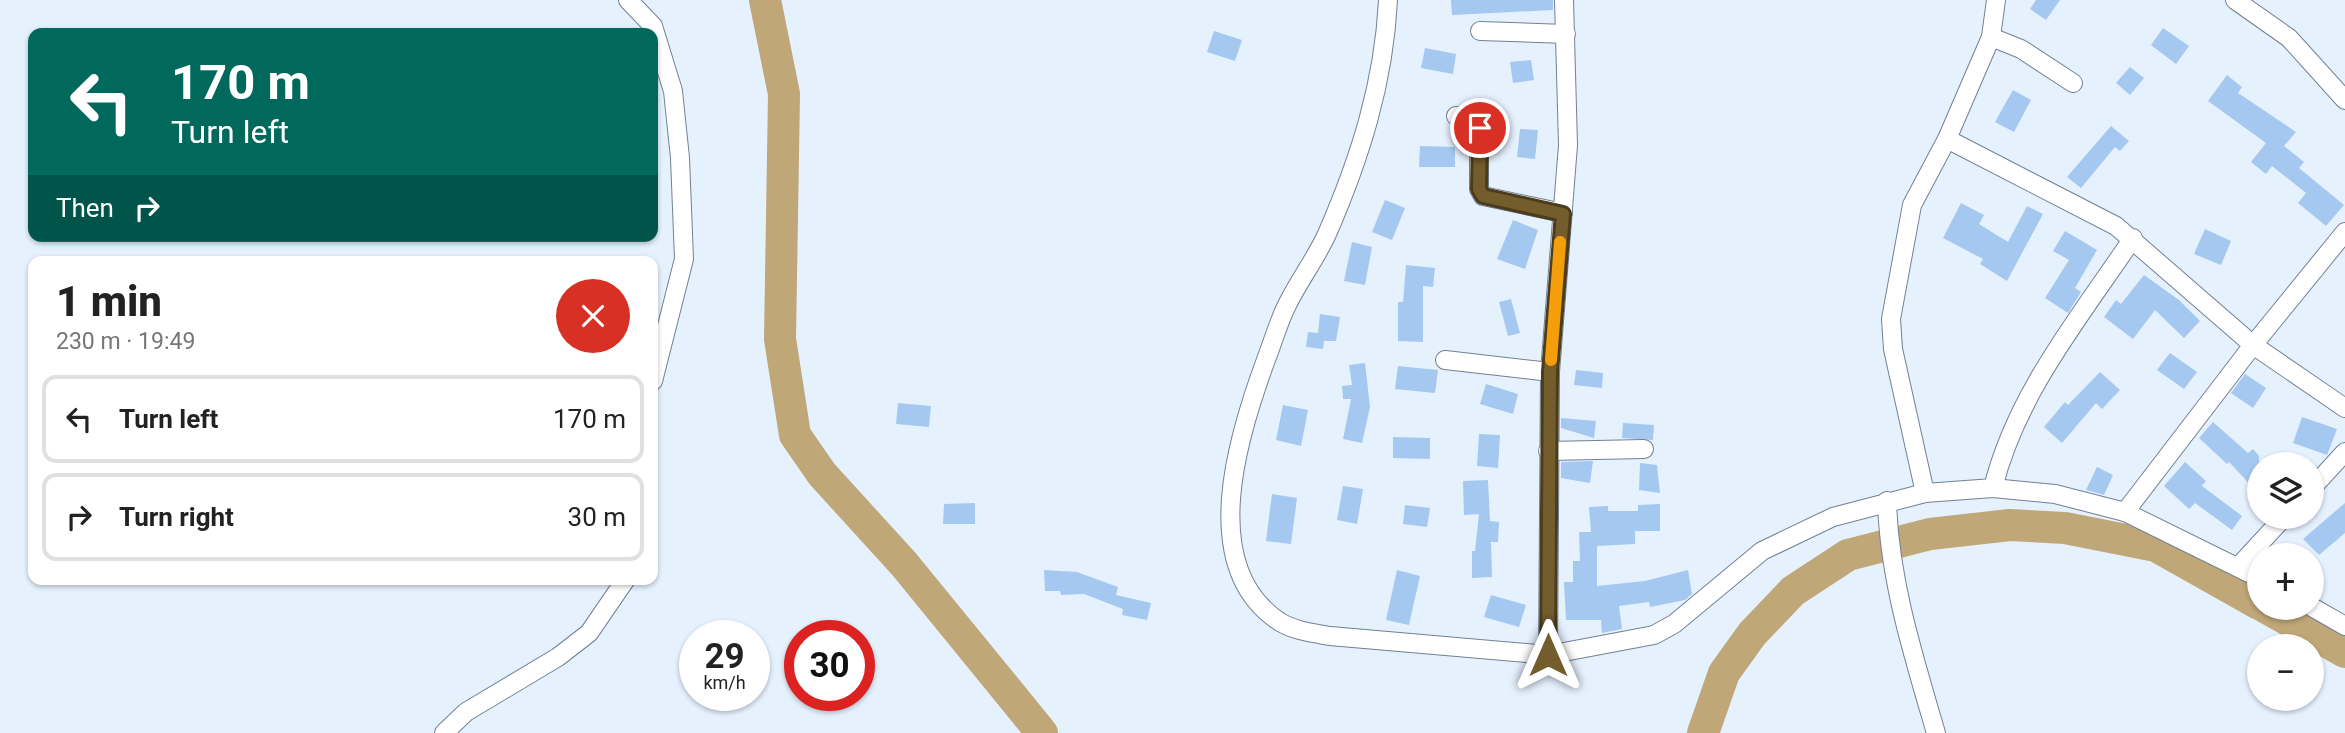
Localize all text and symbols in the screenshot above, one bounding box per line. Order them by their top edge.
text: 170 m [171,54,310,111]
icon: left [56,56,147,147]
pin [1450,98,1510,158]
icon: arrive [1461,109,1499,147]
text: Turn left [171,113,289,151]
icon: right [128,189,166,227]
text: Then [56,193,114,223]
text: 1 min [56,277,162,326]
button: close [556,279,630,353]
text: 230 m · 19:49 [56,328,195,355]
icon: left [60,400,98,438]
text: Turn left [119,404,218,434]
text: 170 m [553,404,626,434]
map controls [2247,452,2324,711]
button: layers [2247,452,2324,529]
icon: right [60,498,98,536]
text: Turn right [119,502,234,532]
text: 30 m [568,502,626,532]
button: + [2247,543,2324,620]
position arrow [1511,618,1585,692]
speed limit sign: 30 [784,620,875,711]
button: − [2247,634,2324,711]
text: 29 [704,636,745,677]
text: km/h [703,672,746,693]

